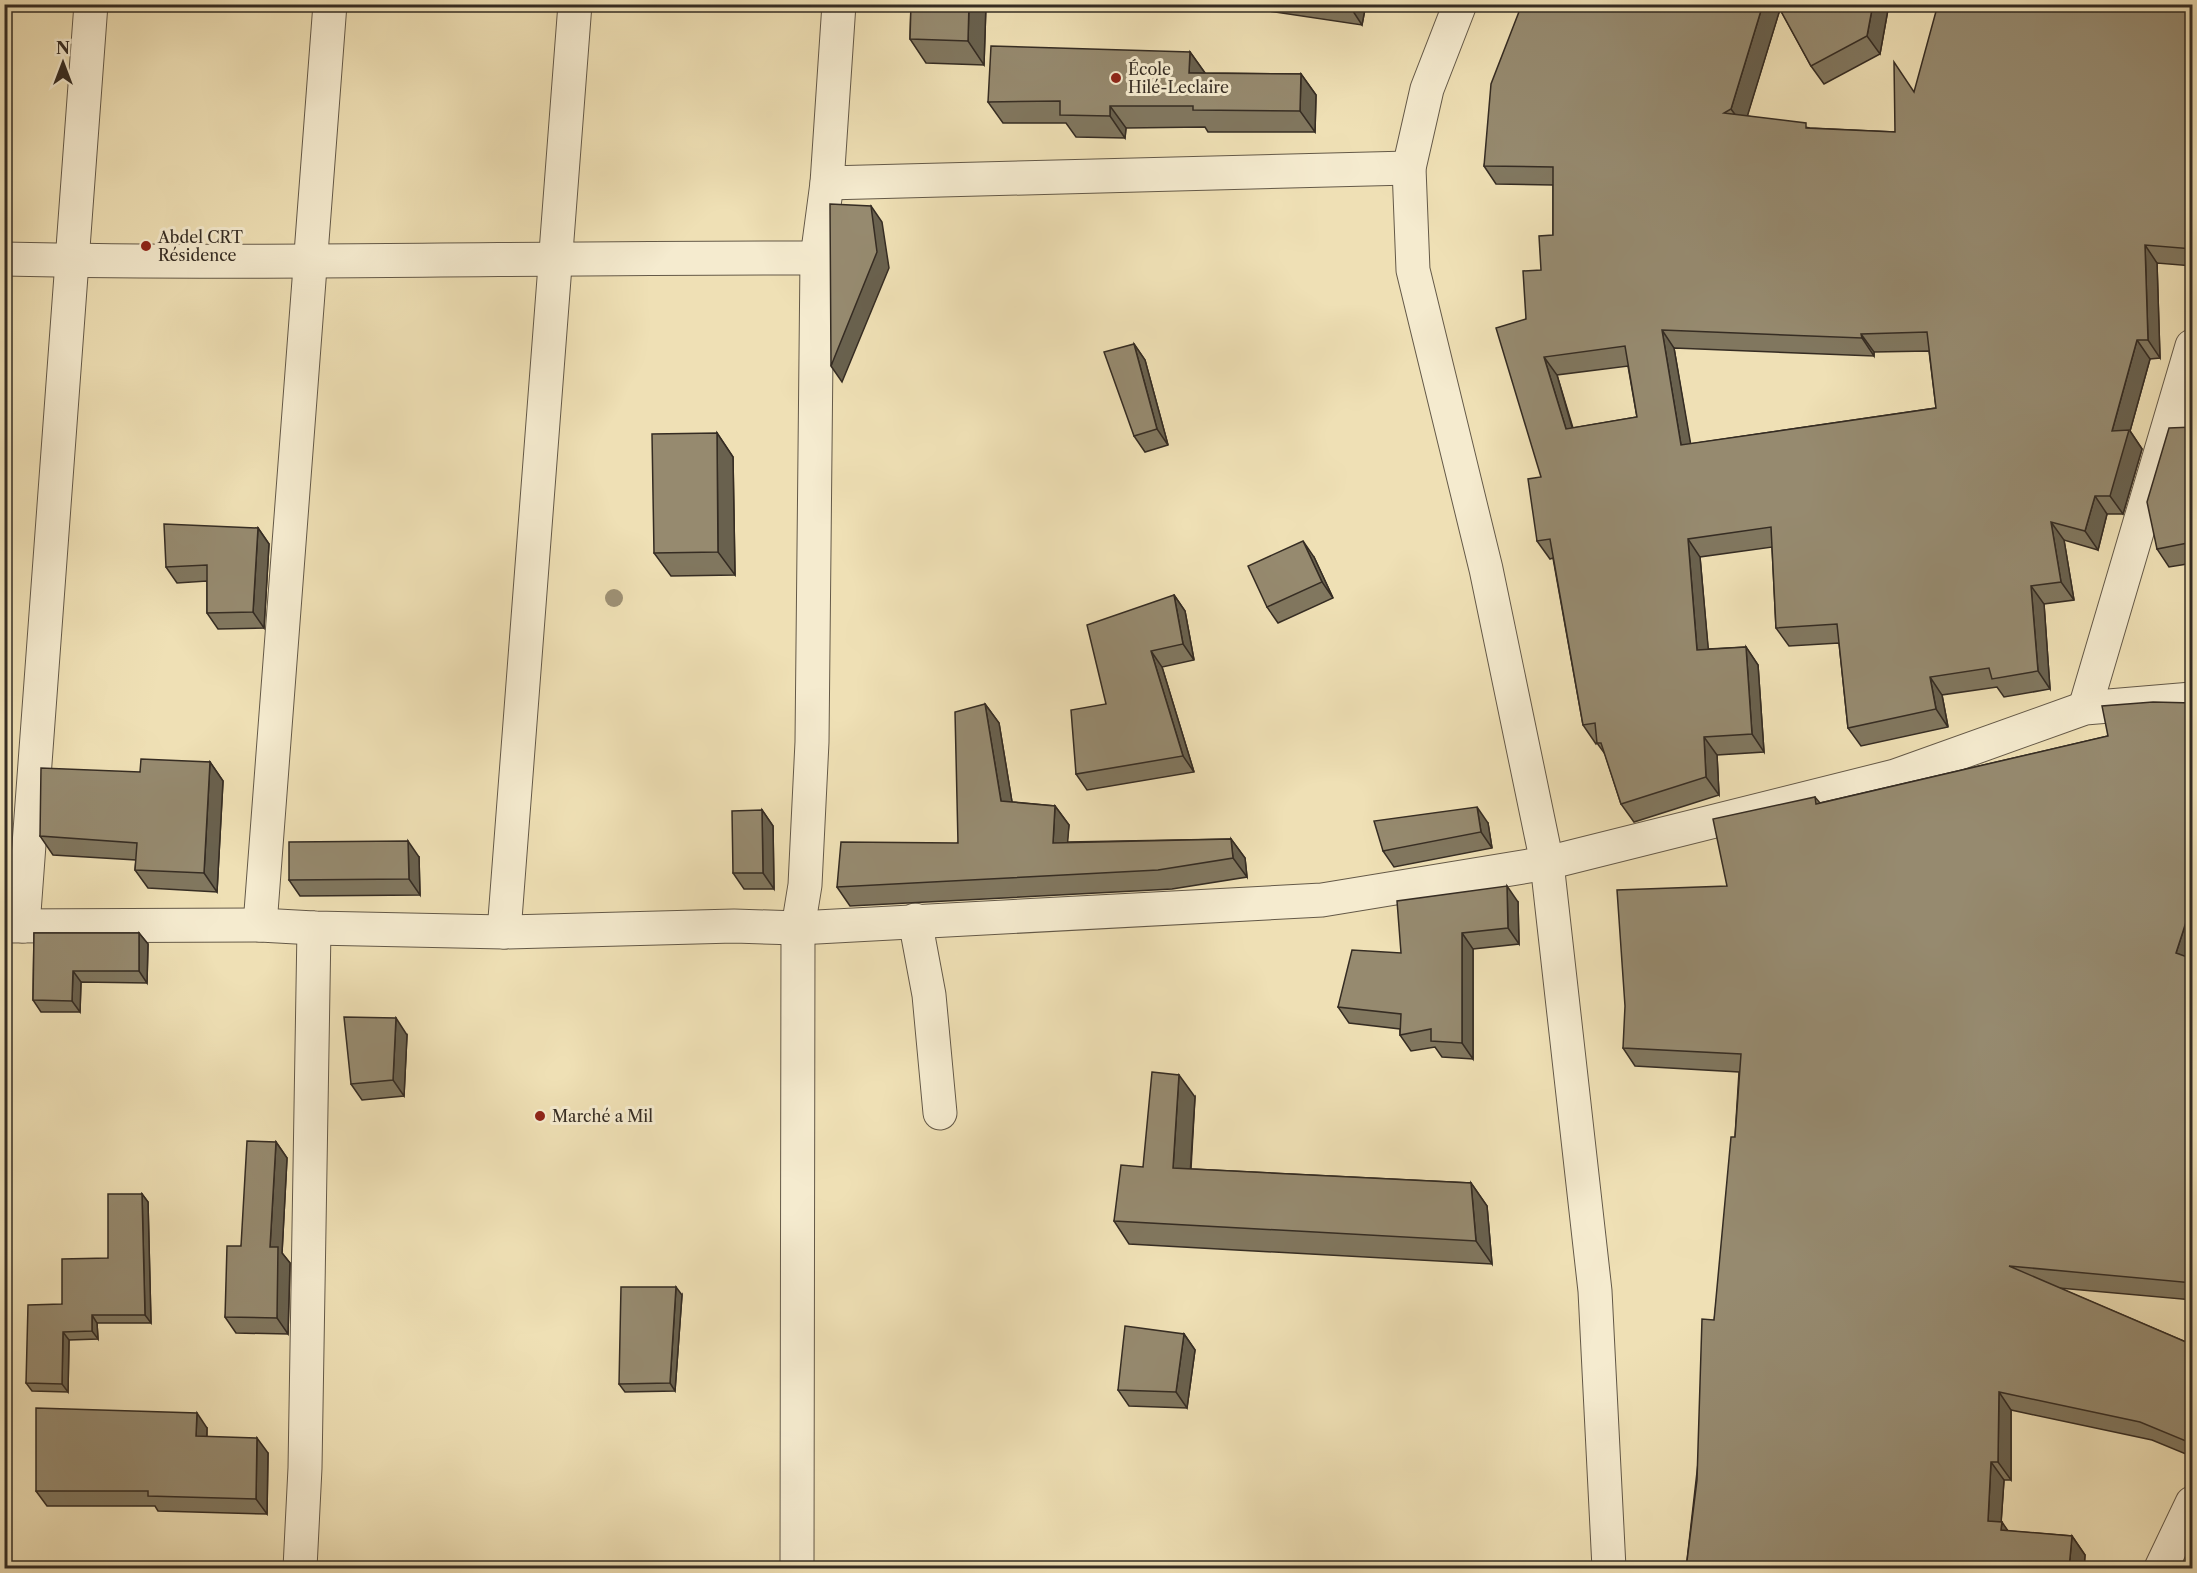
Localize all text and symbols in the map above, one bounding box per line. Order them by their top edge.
north arrow [33,33,93,93]
text: N [56,38,70,58]
place label: École Hilé-Leclaire [1128,59,1229,97]
marker: École Hilé-Leclaire [1109,71,1123,85]
place label: Abdel CRT Résidence [157,227,243,265]
marker: Abdel CRT Résidence [139,239,153,253]
place label: Marché a Mil [552,1106,653,1126]
marker: Marché a Mil [533,1109,547,1123]

